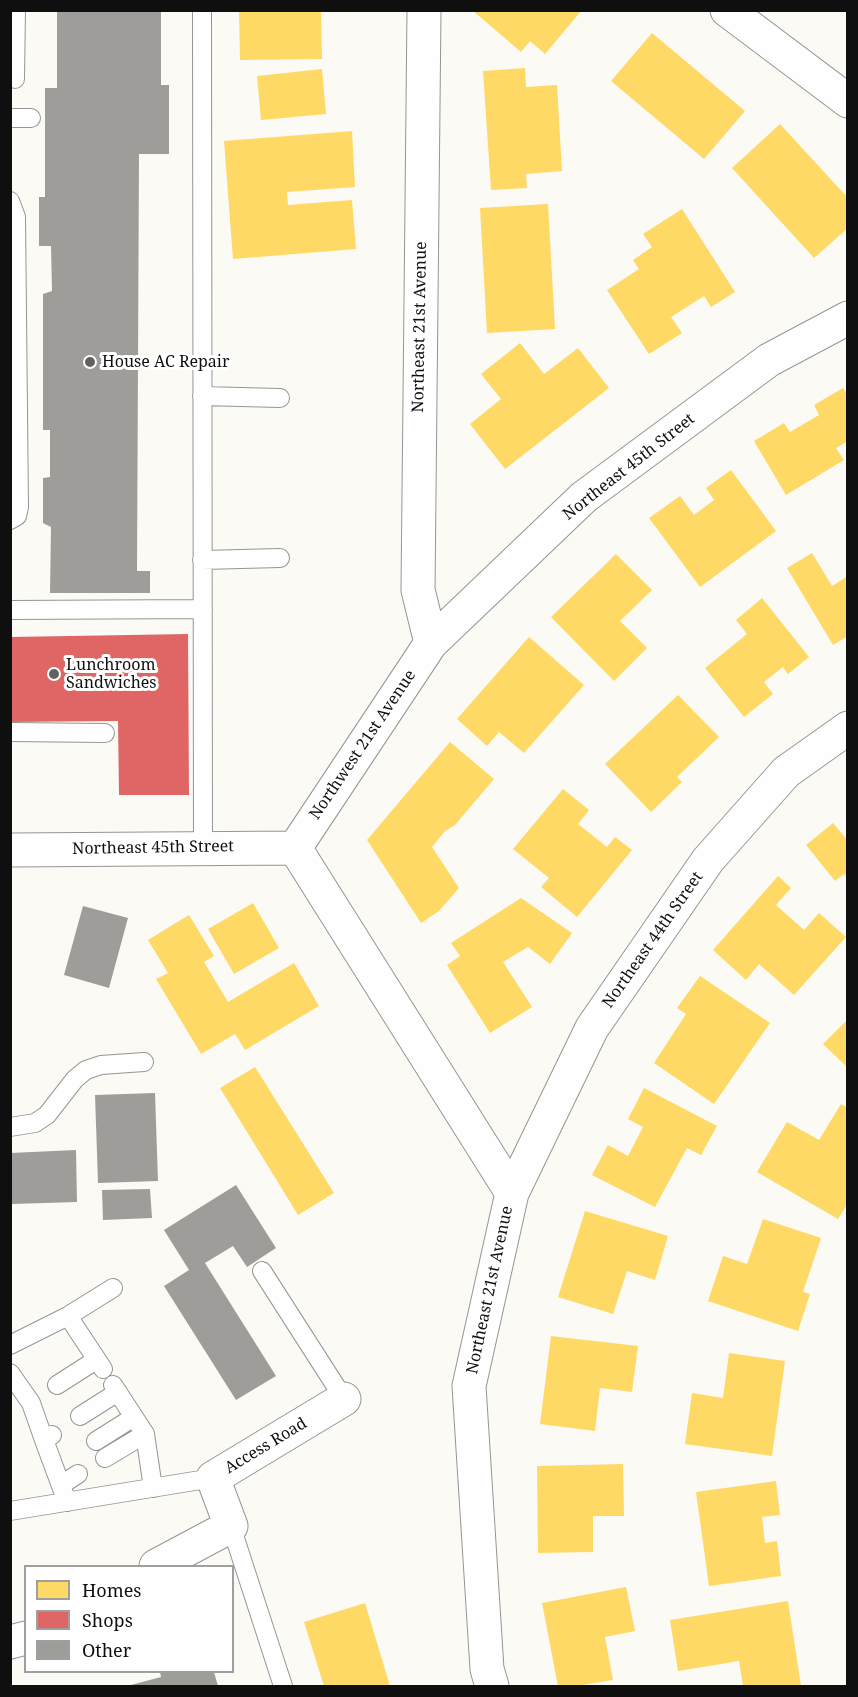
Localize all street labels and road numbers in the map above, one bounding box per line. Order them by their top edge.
street label: Northeast 21st Avenue [409,241,431,413]
street label: Northeast 45th Street [559,410,699,524]
street label: Northwest 21st Avenue [306,667,420,823]
street label: Northeast 45th Street [72,837,234,859]
street label: Northeast 44th Street [599,868,707,1012]
street label: Northeast 21st Avenue [463,1204,517,1376]
street label: Access Road [221,1414,311,1478]

